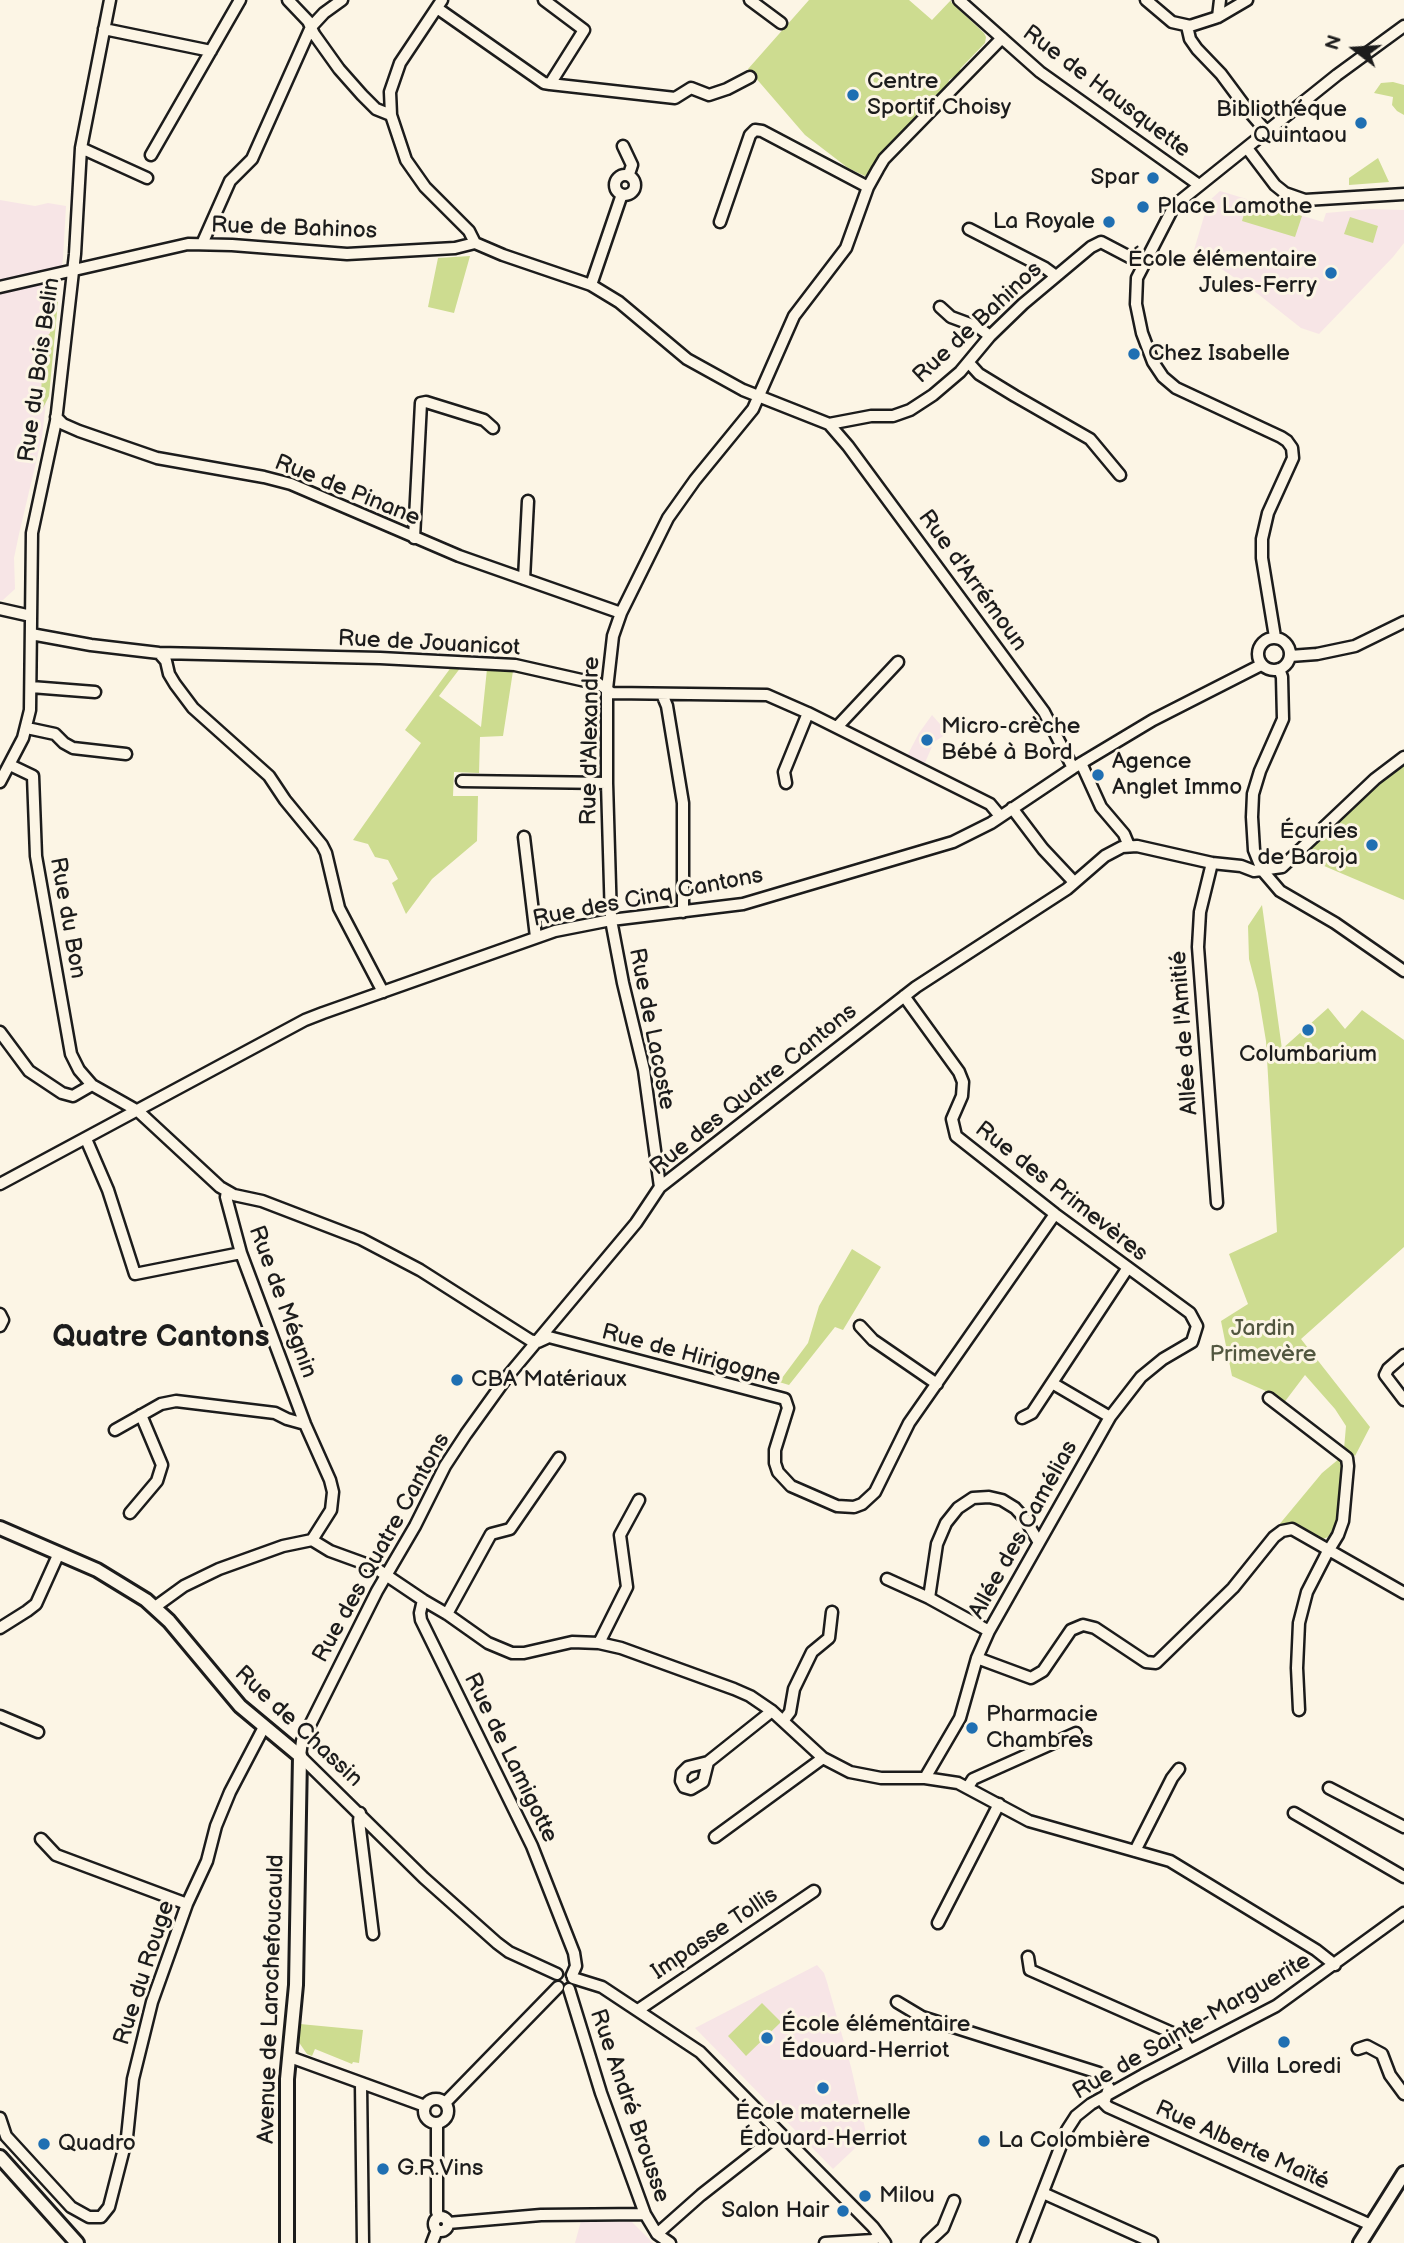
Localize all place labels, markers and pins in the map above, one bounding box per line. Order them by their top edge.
place label: Centre Sportif Choisy [867,68,1011,122]
marker: Centre Sportif Choisy [845,87,861,103]
place label: Bibliothéque Quintaou [1216,96,1347,150]
marker: Bibliothéque Quintaou [1353,115,1369,131]
place label: Spar [1090,164,1139,192]
marker: Spar [1145,170,1161,186]
place label: Place Lamothe [1157,193,1312,221]
marker: Place Lamothe [1135,199,1151,215]
place label: La Royale [993,208,1095,236]
marker: La Royale [1101,214,1117,230]
place label: École élémentaire Jules-Ferry [1128,246,1317,300]
marker: École élémentaire Jules-Ferry [1323,265,1339,281]
place label: Chez Isabelle [1148,340,1290,368]
marker: Chez Isabelle [1126,346,1142,362]
place label: Micro-crèche Bébé à Bord [941,713,1080,767]
marker: Micro-crèche Bébé à Bord [919,732,935,748]
place label: Agence Anglet Immo [1112,748,1242,802]
marker: Agence Anglet Immo [1090,767,1106,783]
place label: Écuries de Baroja [1257,818,1358,872]
marker: Écuries de Baroja [1364,837,1380,853]
marker: Columbarium [1300,1022,1316,1038]
place label: Columbarium [1239,1041,1377,1069]
place label: CBA Matériaux [471,1366,627,1394]
marker: CBA Matériaux [449,1372,465,1388]
place label: Pharmacie Chambres [986,1701,1098,1755]
marker: Pharmacie Chambres [964,1720,980,1736]
place label: École élémentaire Édouard-Herriot [781,2011,970,2065]
marker: École élémentaire Édouard-Herriot [759,2030,775,2046]
marker: Villa Loredi [1276,2034,1292,2050]
place label: Villa Loredi [1227,2053,1341,2081]
marker: École maternelle Édouard-Herriot [815,2080,831,2096]
place label: École maternelle Édouard-Herriot [735,2099,911,2153]
place label: La Colombière [998,2127,1150,2155]
place label: Quadro [58,2130,136,2158]
marker: La Colombière [976,2133,992,2149]
marker: Quadro [36,2136,52,2152]
place label: G.R.Vins [397,2155,483,2183]
marker: G.R.Vins [375,2161,391,2177]
place label: Milou [879,2182,935,2210]
marker: Milou [857,2188,873,2204]
place label: Salon Hair [721,2197,829,2225]
marker: Salon Hair [835,2203,851,2219]

